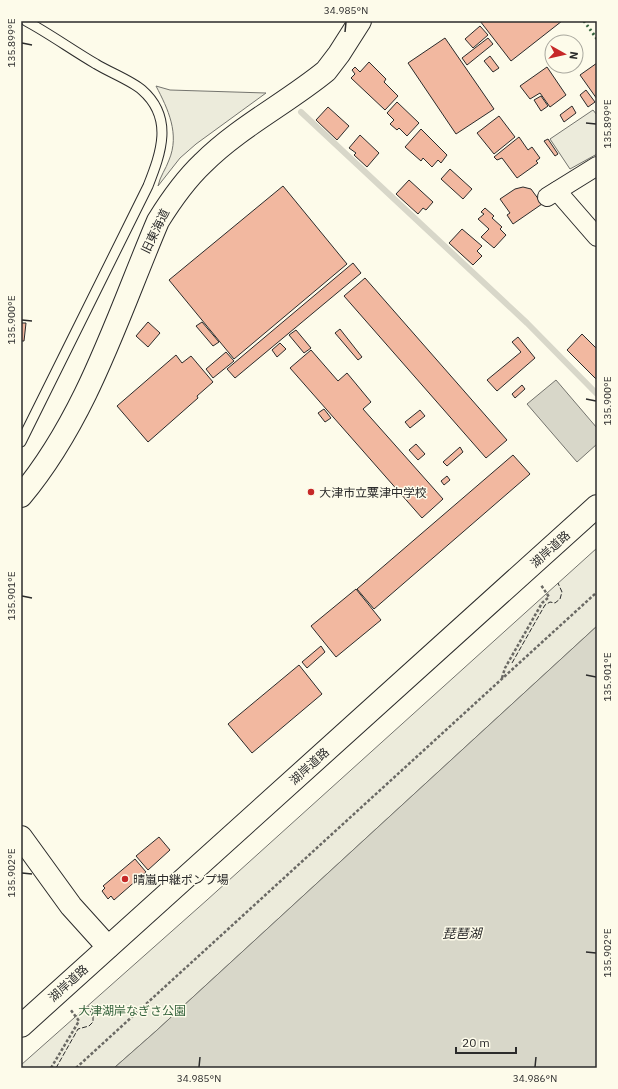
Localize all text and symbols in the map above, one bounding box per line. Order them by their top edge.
text: 34.985°N [324,4,368,17]
text: 135.899°E [5,18,18,68]
north arrow [544,34,584,74]
text: N [566,50,581,60]
text: 135.899°E [601,99,614,149]
street label: 旧東海道 [138,206,172,256]
text: 135.900°E [5,295,18,345]
text: 135.900°E [601,376,614,426]
place label: 大津市立粟津中学校 [319,485,427,500]
marker: 大津市立粟津中学校 [306,487,316,497]
street label: 湖岸道路 [527,527,573,571]
text: 135.901°E [5,571,18,621]
text: 135.901°E [601,652,614,702]
street label: 湖岸道路 [286,744,332,788]
text: 135.902°E [5,848,18,898]
place label: 晴嵐中継ポンプ場 [133,872,229,887]
marker: 晴嵐中継ポンプ場 [120,874,130,884]
water label: 琵琶湖 [442,925,483,942]
text: 135.902°E [601,928,614,978]
street label: 湖岸道路 [45,961,91,1005]
park label: 大津湖岸なぎさ公園 [78,1003,186,1018]
scale bar [456,1029,516,1055]
text: 20 m [462,1035,490,1050]
text: 34.985°N [177,1072,221,1085]
text: 34.986°N [513,1072,557,1085]

